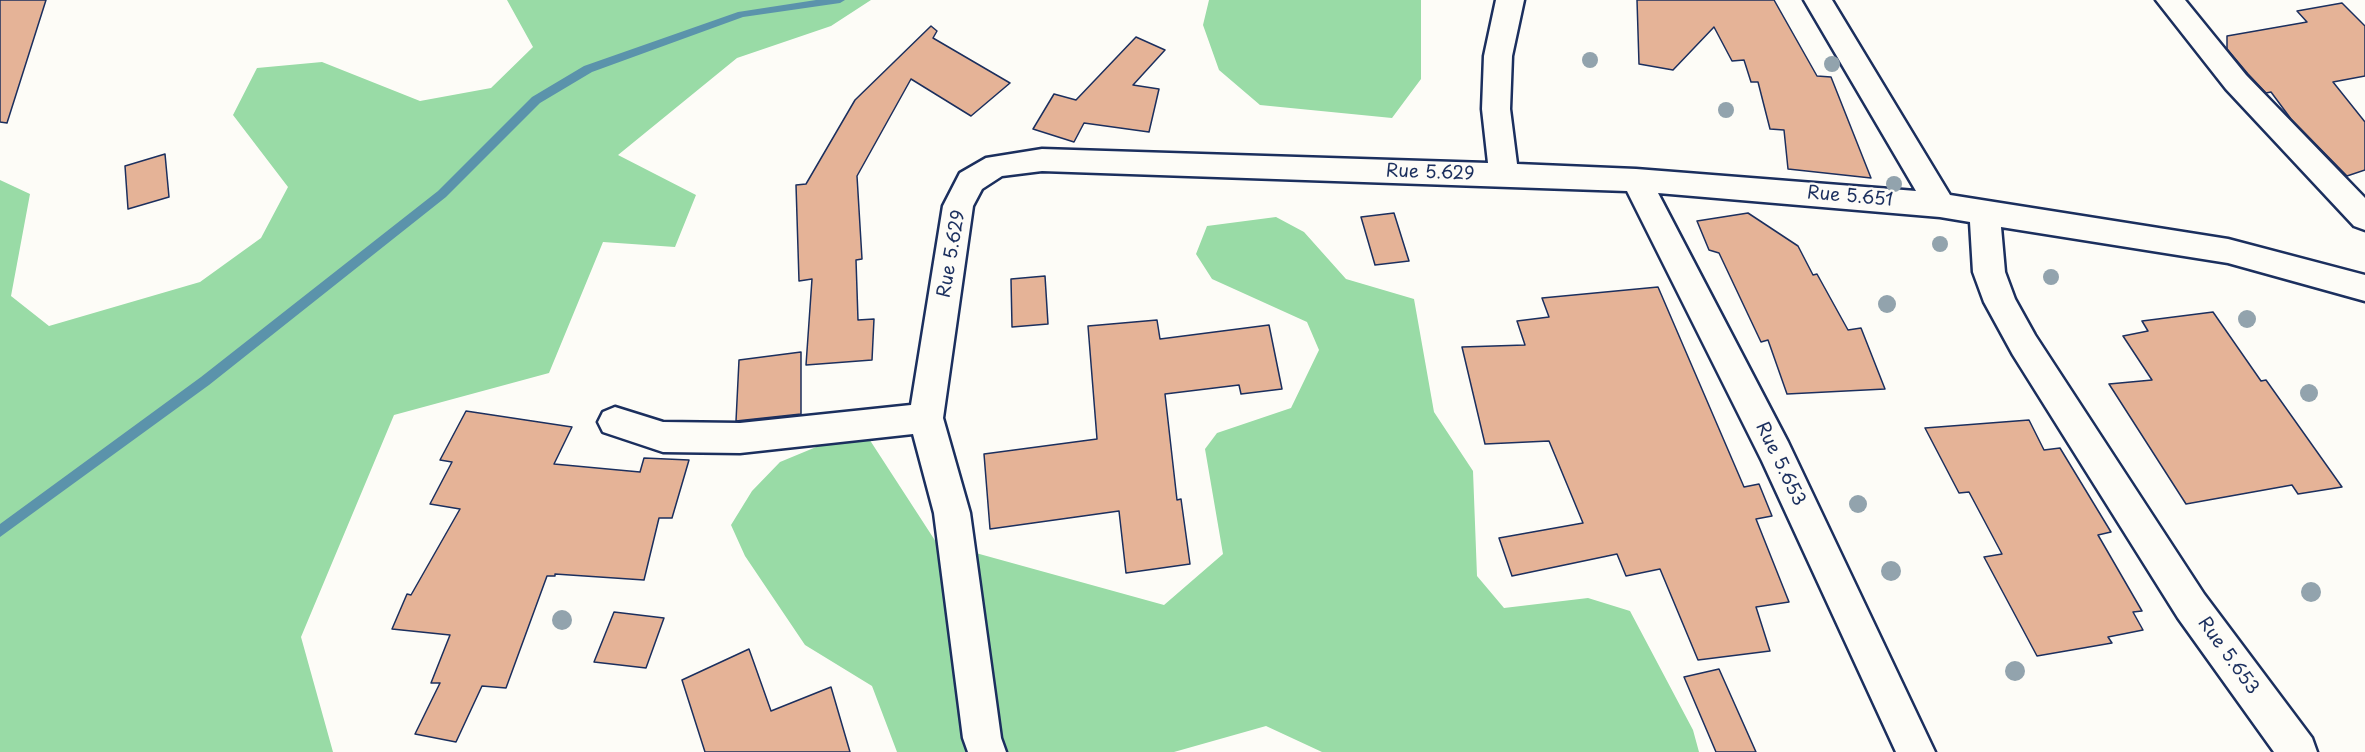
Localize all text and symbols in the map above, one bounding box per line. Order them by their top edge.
street label: Rue 5.629 [1385,161,1475,185]
street label: Rue 5.651 [1806,182,1894,212]
street label: Rue 5.629 [934,208,970,300]
street label: Rue 5.653 [1750,419,1810,509]
street label: Rue 5.653 [2193,613,2263,699]

